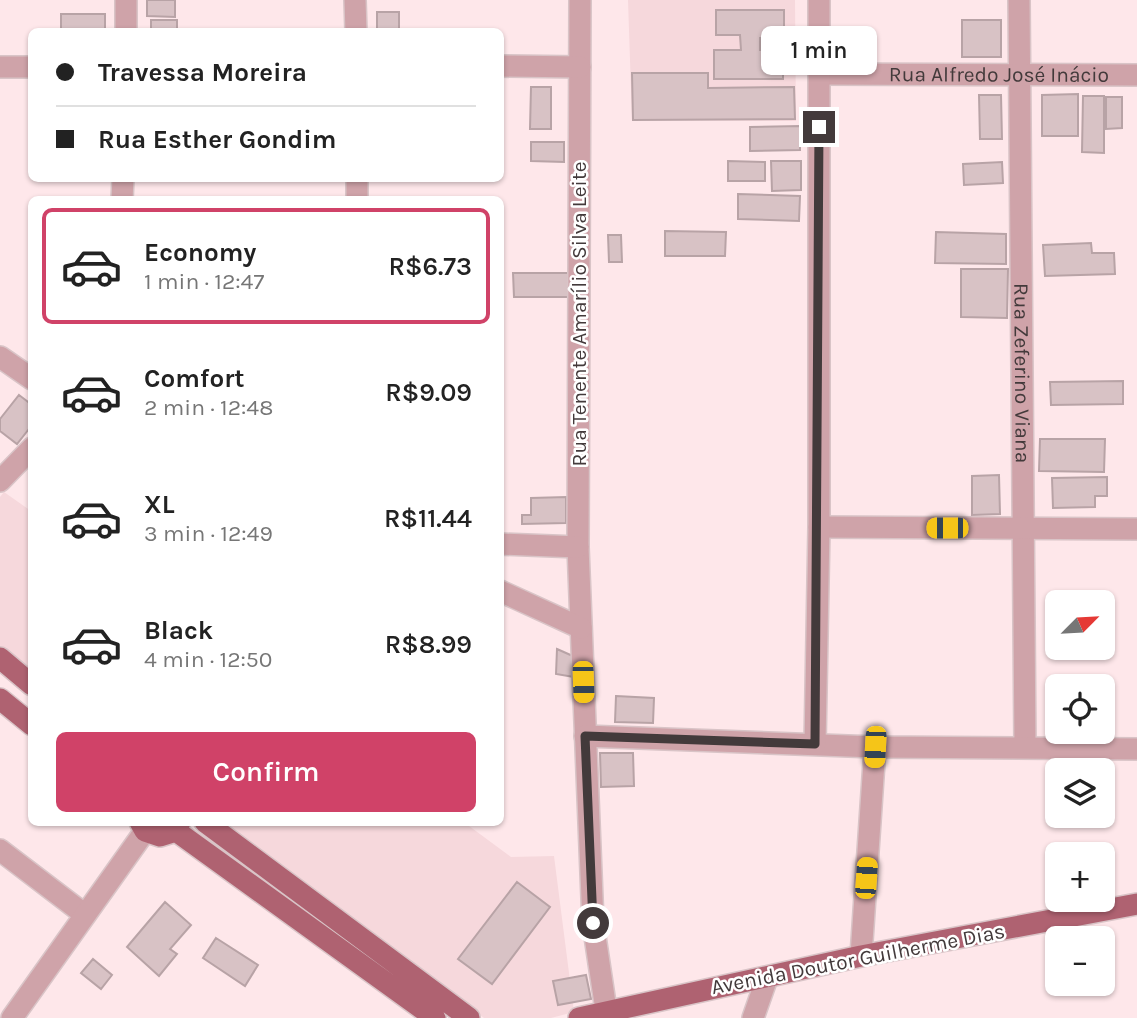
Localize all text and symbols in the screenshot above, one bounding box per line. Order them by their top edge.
callout: 1 min [761,25,877,74]
text: 1 min [790,37,848,64]
text: Travessa Moreira [98,57,307,88]
street label: Rua Alfredo José Inácio [889,62,1109,87]
route end [803,111,835,143]
text: Rua Esther Gondim [98,124,337,155]
street label: Rua Tenente Amarílio Silva Leite [567,162,591,466]
icon: car [60,235,123,298]
text: Economy [144,237,256,268]
text: R$6.73 [388,251,472,282]
text: 1 min · 12:47 [144,268,264,295]
street label: Rua Zeferino Viana [1009,283,1035,463]
icon: car [60,361,123,424]
text: Comfort [144,363,245,394]
text: R$9.09 [385,377,472,408]
text: 2 min · 12:48 [144,394,273,421]
icon: car [60,487,123,550]
text: XL [144,489,175,520]
text: R$11.44 [384,503,472,534]
car [927,518,969,539]
text: 3 min · 12:49 [144,520,273,547]
north arrow [1045,590,1115,660]
map controls [1045,590,1115,996]
icon: car [60,613,123,676]
text: Black [144,615,213,646]
text: R$8.99 [385,629,472,660]
text: 4 min · 12:50 [144,646,272,673]
car [572,661,595,703]
button: locate [1045,674,1115,744]
car [864,725,887,769]
button: Confirm [56,732,476,812]
button: layers [1045,758,1115,828]
button: + [1045,842,1115,912]
car [855,856,878,900]
route start [577,907,609,939]
street label: Avenida Doutor Guilherme Dias [709,919,1007,999]
button: − [1045,926,1115,996]

